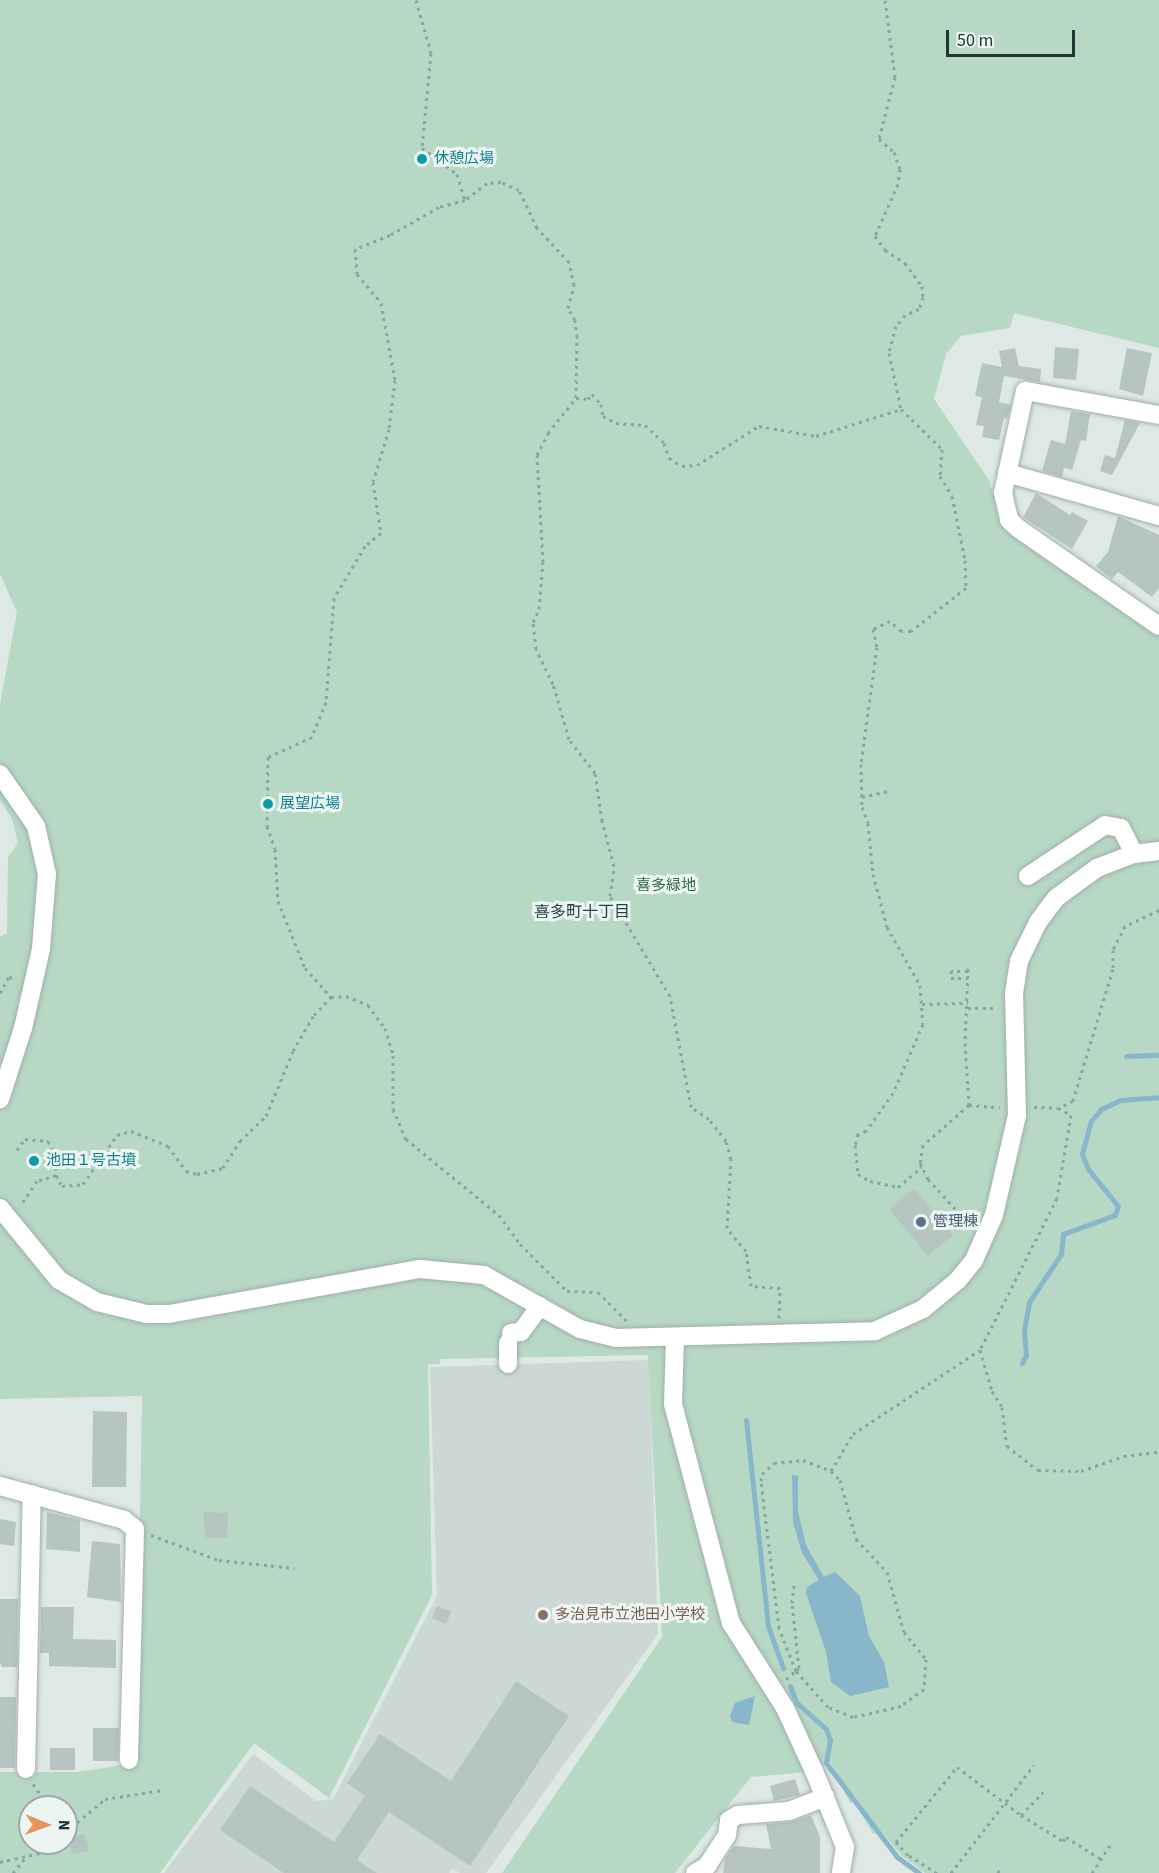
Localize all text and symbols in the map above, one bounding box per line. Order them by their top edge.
scale bar [949,18,1078,56]
text: 50 m [957,28,993,53]
place label: 休憩広場 [434,150,494,168]
marker: 休憩広場 [415,152,429,166]
place label: 展望広場 [280,795,340,813]
marker: 展望広場 [261,797,275,811]
park label: 喜多緑地 [636,877,696,895]
district label: 喜多町十丁目 [534,902,630,922]
place label: 池田１号古墳 [46,1152,136,1170]
marker: 池田１号古墳 [27,1154,41,1168]
place label: 管理棟 [933,1213,978,1231]
marker: 管理棟 [914,1215,928,1229]
place label: 多治見市立池田小学校 [555,1606,705,1624]
marker: 多治見市立池田小学校 [536,1608,550,1622]
north arrow [18,1795,78,1855]
text: N [53,1820,75,1831]

